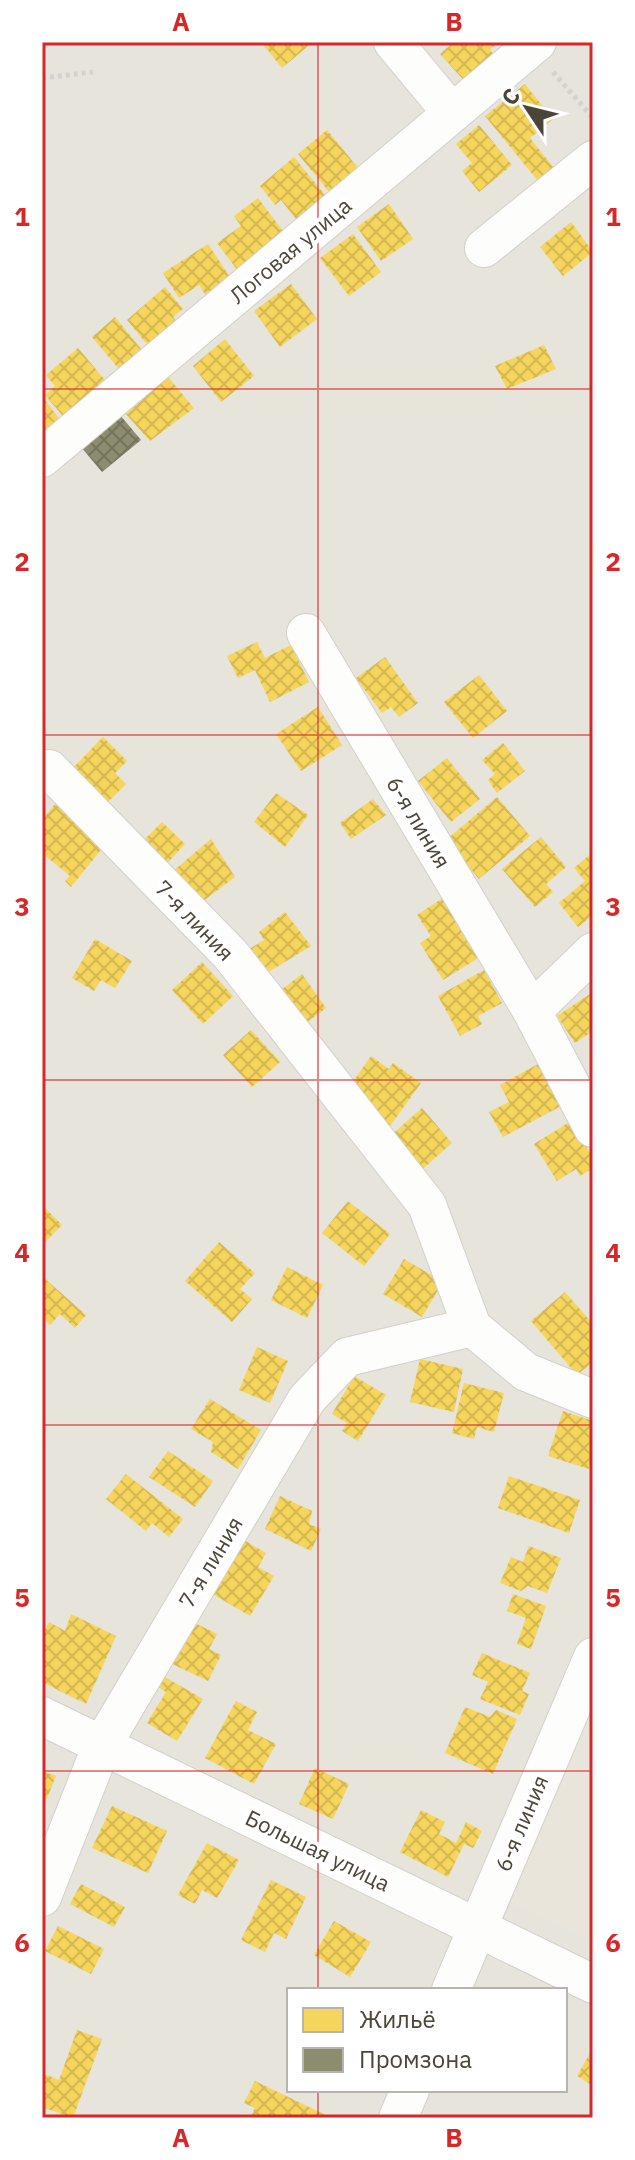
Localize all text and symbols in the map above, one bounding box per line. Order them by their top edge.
text: A [172,4,190,38]
text: B [445,4,463,38]
north arrow [487,68,567,148]
text: С [494,82,526,110]
street label: Логовая улица [223,190,357,310]
text: 1 [14,199,30,233]
text: 1 [605,199,621,233]
text: 2 [14,544,30,578]
text: 2 [605,544,621,578]
street label: 6-я линия [380,771,458,873]
street label: 7-я линия [149,873,241,967]
text: 3 [14,889,30,923]
text: 3 [605,889,621,923]
text: 4 [14,1235,30,1269]
text: 4 [605,1235,621,1269]
street label: 7-я линия [171,1511,249,1613]
text: 5 [14,1580,30,1614]
text: 5 [605,1580,621,1614]
street label: 6-я линия [488,1770,554,1876]
street label: Большая улица [241,1802,395,1898]
text: 6 [14,1925,30,1959]
text: 6 [605,1925,621,1959]
legend [287,1988,567,2092]
text: Жильё [359,2003,436,2035]
text: Промзона [359,2043,472,2075]
text: A [172,2120,190,2154]
text: B [445,2120,463,2154]

